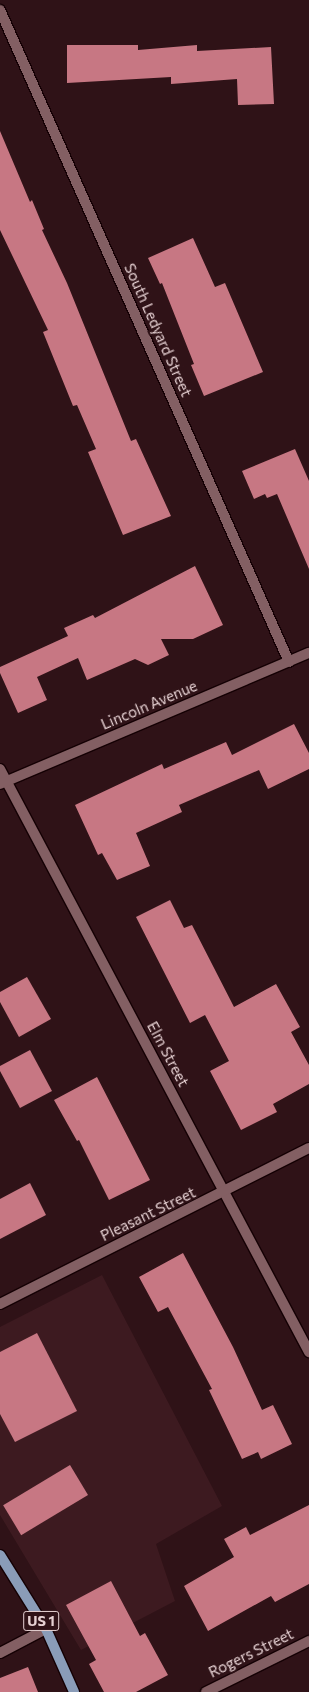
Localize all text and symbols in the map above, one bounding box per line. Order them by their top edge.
street label: South Ledyard Street [120,261,196,399]
street label: Lincoln Avenue [98,677,200,733]
street label: Elm Street [143,1018,193,1090]
street label: Pleasant Street [97,1183,199,1245]
road number: US 1 [23,1609,59,1633]
street label: Rogers Street [206,1625,296,1681]

